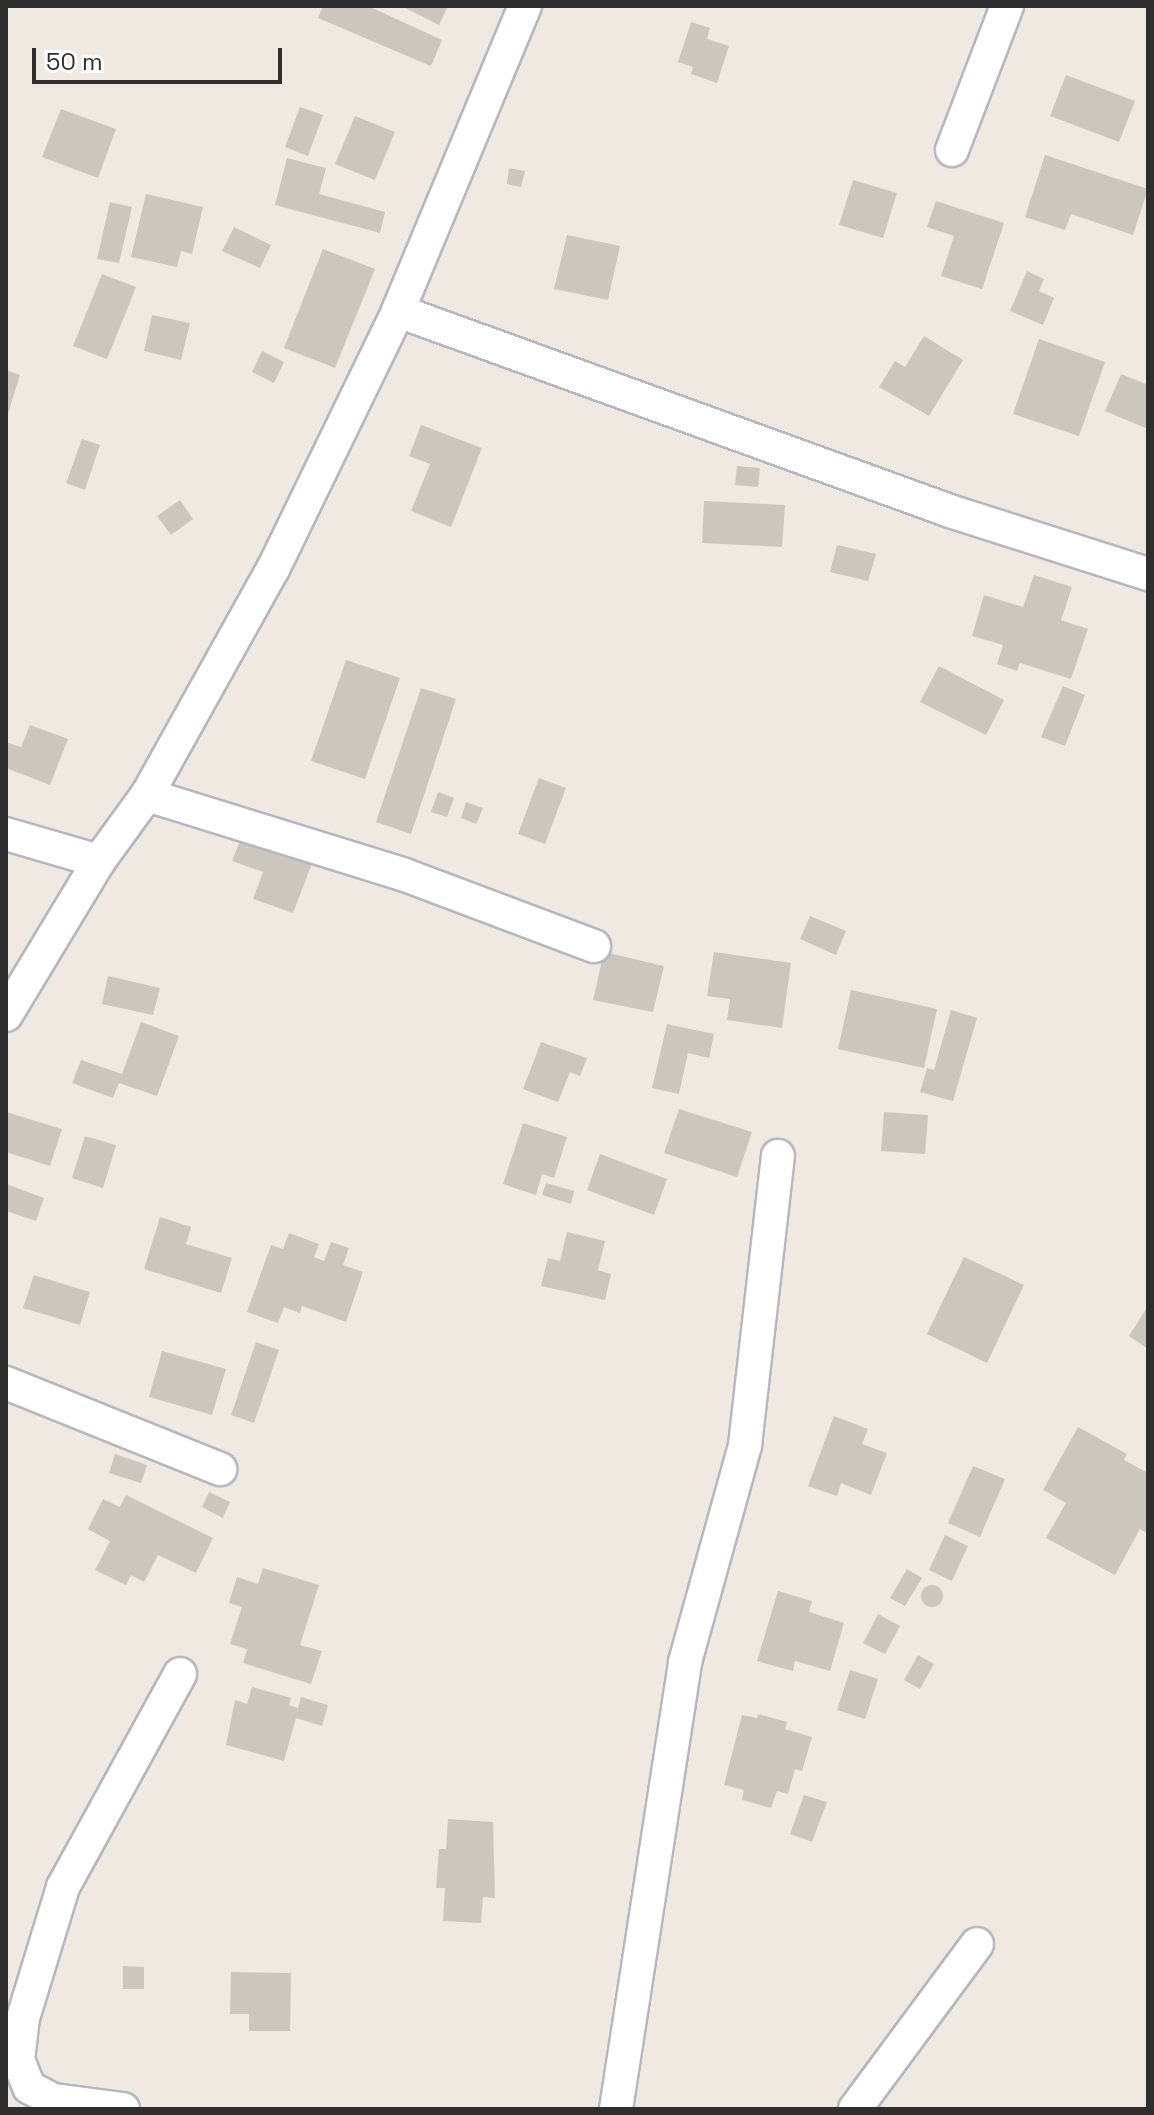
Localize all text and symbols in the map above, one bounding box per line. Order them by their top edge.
scale bar [36,32,286,82]
text: 50 m [46,46,103,77]

